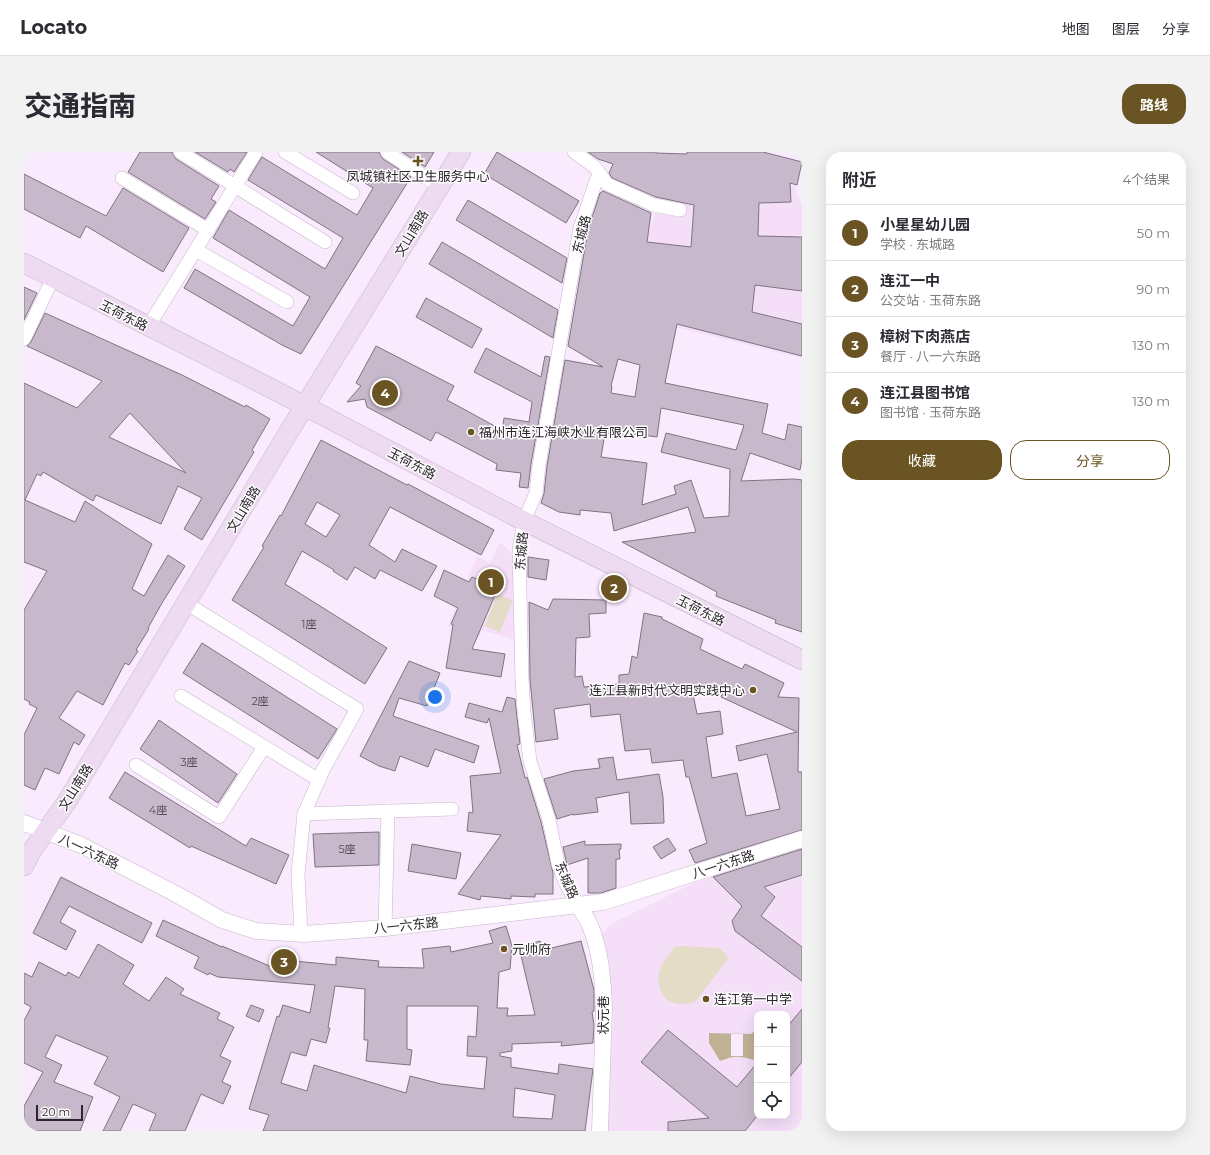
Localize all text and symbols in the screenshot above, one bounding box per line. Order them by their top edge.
text: Locato [20,16,87,39]
text: 地图 [1062,20,1090,38]
text: 图层 [1112,20,1140,38]
text: 分享 [1162,20,1190,38]
button: 路线 [1122,84,1186,124]
text: 交通指南 [24,89,136,123]
marker: 凤城镇社区卫生服务中心 [412,155,424,167]
place label: 凤城镇社区卫生服务中心 [346,168,490,184]
text: 附近 [842,170,876,190]
text: 4个结果 [1122,171,1170,187]
street label: 文山南路 [391,207,431,259]
street label: 东城路 [569,213,593,255]
text: 小星星幼儿园 [880,215,970,234]
text: 1 [852,225,858,241]
text: 50 m [1137,225,1170,241]
text: 学校 · 东城路 [880,236,955,252]
text: 连江一中 [880,271,940,290]
text: 2 [851,281,859,297]
text: 90 m [1136,281,1170,297]
text: 公交站 · 玉荷东路 [880,292,981,308]
street label: 玉荷东路 [97,296,151,334]
text: 樟树下肉燕店 [880,327,970,346]
text: 3 [851,337,859,353]
text: 130 m [1132,337,1170,353]
text: 餐厅 · 八一六东路 [880,348,981,364]
pin: 4 [372,378,398,408]
text: 连江县图书馆 [880,383,970,402]
text: 4 [851,393,859,409]
text: 130 m [1132,393,1170,409]
text: 图书馆 · 玉荷东路 [880,404,981,420]
place label: 福州市连江海峡水业有限公司 [479,424,648,440]
marker: 福州市连江海峡水业有限公司 [466,427,476,437]
button: 收藏 [842,440,1002,480]
button: 分享 [1010,440,1170,480]
street label: 玉荷东路 [385,444,439,482]
street label: 文山南路 [223,483,263,535]
street label: 东城路 [511,531,531,571]
pin: 1 [478,567,504,597]
pin: 2 [601,573,627,603]
street label: 玉荷东路 [674,591,728,629]
house number: 1座 [302,617,316,631]
place label: 连江县新时代文明实践中心 [589,682,745,698]
marker: 连江县新时代文明实践中心 [748,685,758,695]
your location [425,687,445,707]
house number: 2座 [251,694,269,708]
house number: 3座 [180,755,198,769]
street label: 文山南路 [54,761,96,813]
house number: 4座 [149,803,167,817]
street label: 八一六东路 [56,830,122,872]
house number: 5座 [338,842,356,856]
street label: 八一六东路 [690,846,756,882]
street label: 东城路 [552,859,582,901]
street label: 八一六东路 [373,914,439,936]
place label: 元帅府 [512,941,551,957]
marker: 元帅府 [499,944,509,954]
pin: 3 [271,947,297,977]
place label: 连江第一中学 [714,991,792,1007]
marker: 连江第一中学 [701,994,711,1004]
street label: 状元巷 [595,995,611,1035]
map controls [754,1011,790,1119]
button: + [754,1011,790,1047]
button: − [754,1047,790,1083]
button: locate [754,1083,790,1119]
scale bar [36,1103,83,1122]
text: 20 m [42,1105,70,1119]

